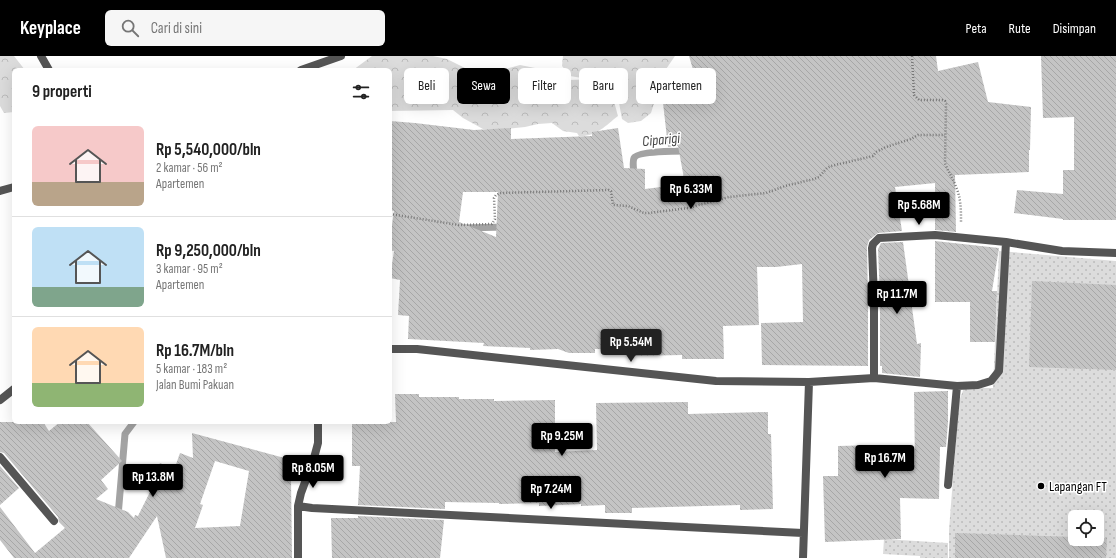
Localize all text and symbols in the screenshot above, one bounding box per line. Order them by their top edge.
search box [105,10,385,46]
text: Keyplace [20,17,81,40]
icon: search [119,17,141,39]
text: Cari di sini [151,19,202,38]
text: Peta [966,20,987,37]
text: Rute [1009,20,1031,37]
text: Disimpan [1053,20,1096,37]
chip: Beli [404,68,449,104]
chip: Sewa [457,68,510,104]
chip: Filter [518,68,571,104]
chip: Baru [579,68,628,104]
chip: Apartemen [636,68,716,104]
icon: filters [350,81,372,103]
text: 9 properti [32,82,92,102]
water label: Ciparigi [641,129,682,151]
text: Rp 5,540,000/bln [156,140,261,160]
icon: home [64,142,112,190]
text: 2 kamar · 56 m² [156,160,223,176]
text: Apartemen [156,176,204,192]
pin: Rp 6.33M [650,176,732,210]
text: Rp 6.33M [670,181,712,197]
pin: Rp 5.68M [878,192,960,226]
text: Rp 5.68M [898,197,940,213]
text: Rp 9,250,000/bln [156,241,261,261]
icon: home [64,243,112,291]
text: 3 kamar · 95 m² [156,261,223,277]
text: Apartemen [156,277,204,293]
pin: Rp 11.7M [856,281,938,315]
text: Rp 11.7M [877,286,917,302]
pin: Rp 5.54M [590,329,672,363]
text: Rp 5.54M [610,334,652,350]
text: Rp 16.7M/bln [156,341,234,361]
icon: home [64,343,112,391]
text: 5 kamar · 183 m² [156,361,227,377]
text: Jalan Bumi Pakuan [156,377,234,393]
pin: Rp 9.25M [521,423,603,457]
text: Rp 9.25M [541,428,583,444]
pin: Rp 16.7M [844,445,926,479]
text: Rp 16.7M [864,450,906,466]
pin: Rp 8.05M [272,455,354,489]
text: Rp 8.05M [292,460,334,476]
pin: Rp 13.8M [112,464,194,498]
text: Rp 13.8M [132,469,174,485]
pin: Rp 7.24M [510,476,592,510]
place label: Lapangan FT [1049,478,1107,495]
text: Rp 7.24M [530,481,572,497]
marker: Lapangan FT [1036,481,1046,491]
map controls [1068,510,1104,546]
button: locate [1068,510,1104,546]

